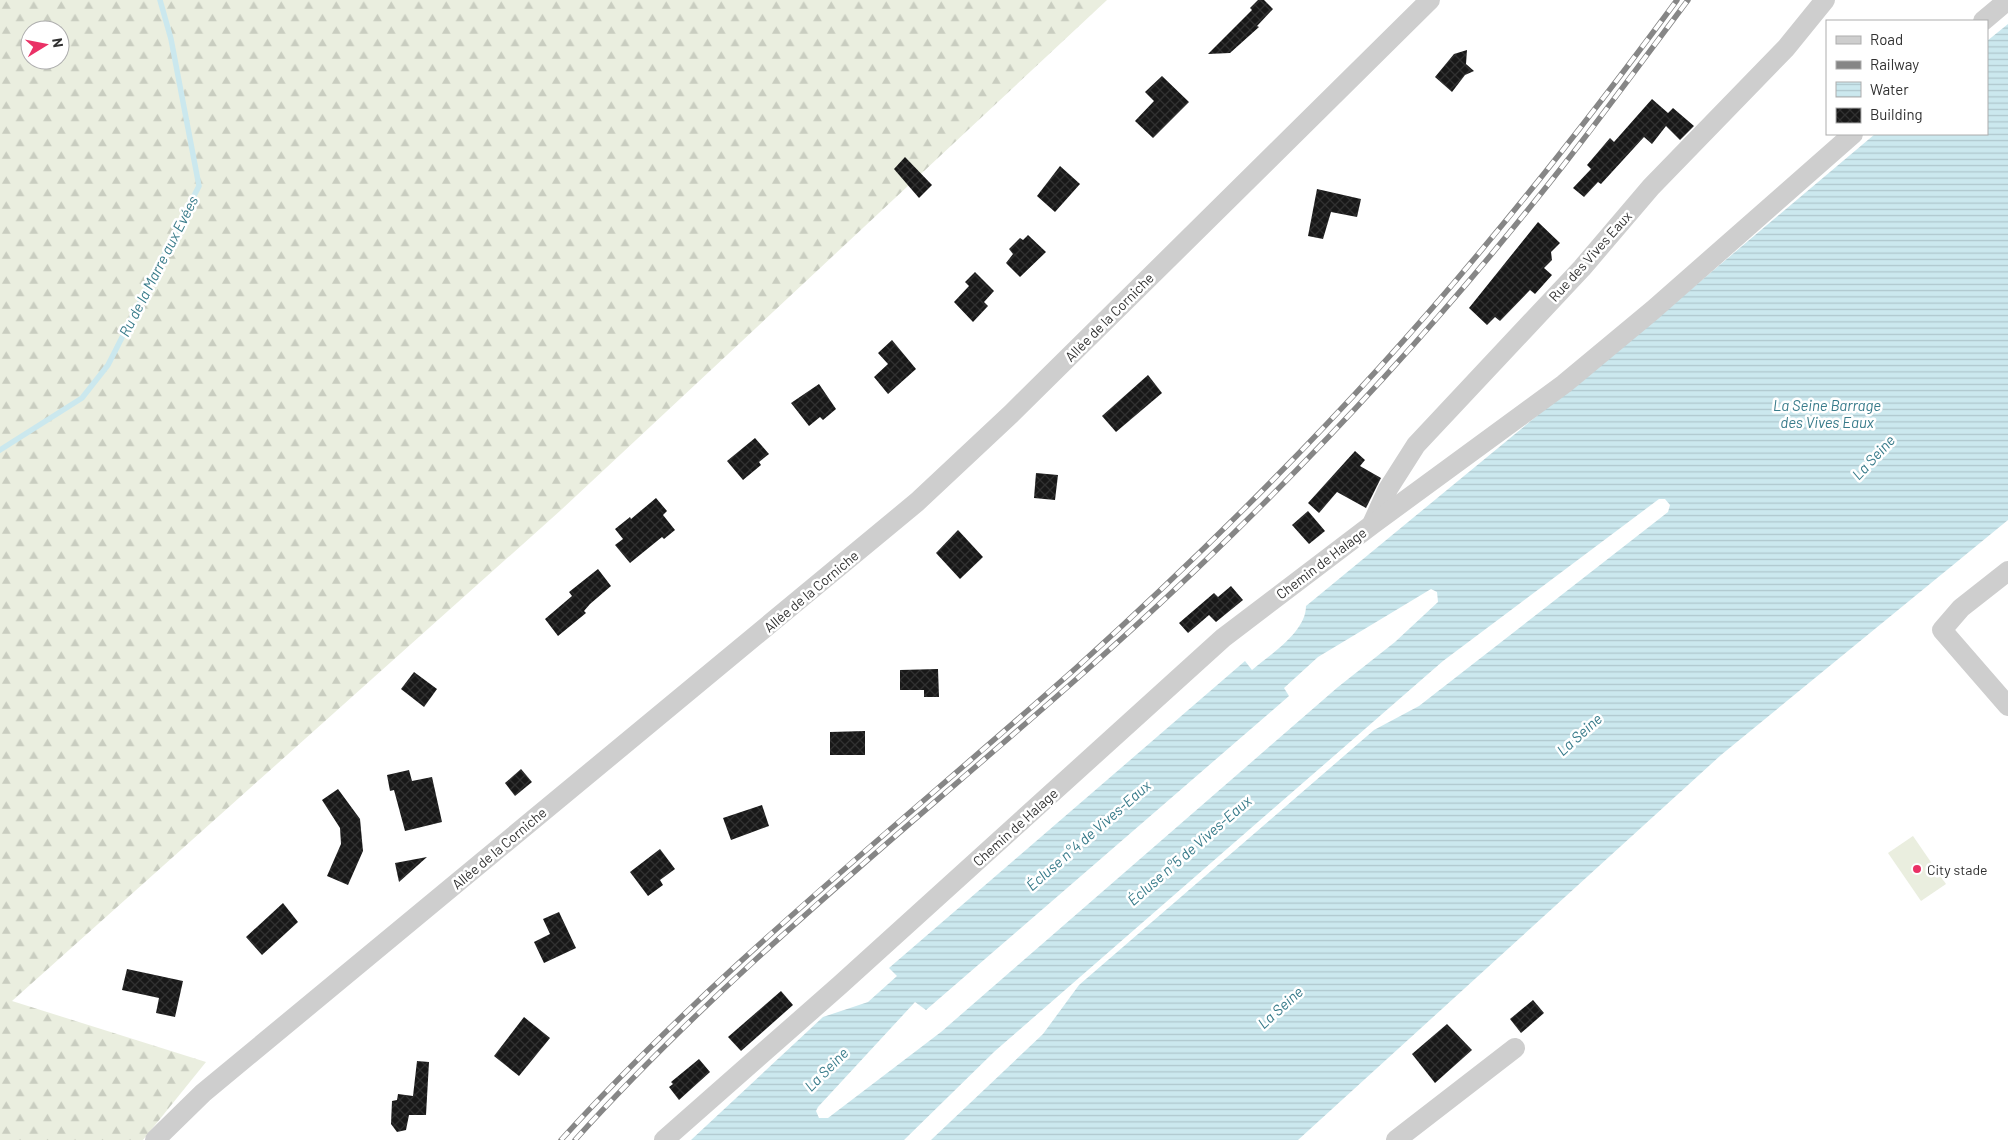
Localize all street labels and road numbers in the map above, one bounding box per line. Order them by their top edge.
street label: Rue des Vives Eaux [1545,207,1635,305]
street label: Allée de la Corniche [1061,269,1157,365]
street label: Chemin de Halage [1273,524,1369,602]
street label: Allée de la Corniche [760,546,862,636]
street label: Chemin de Halage [969,784,1061,870]
street label: Allée de la Corniche [448,803,550,893]

